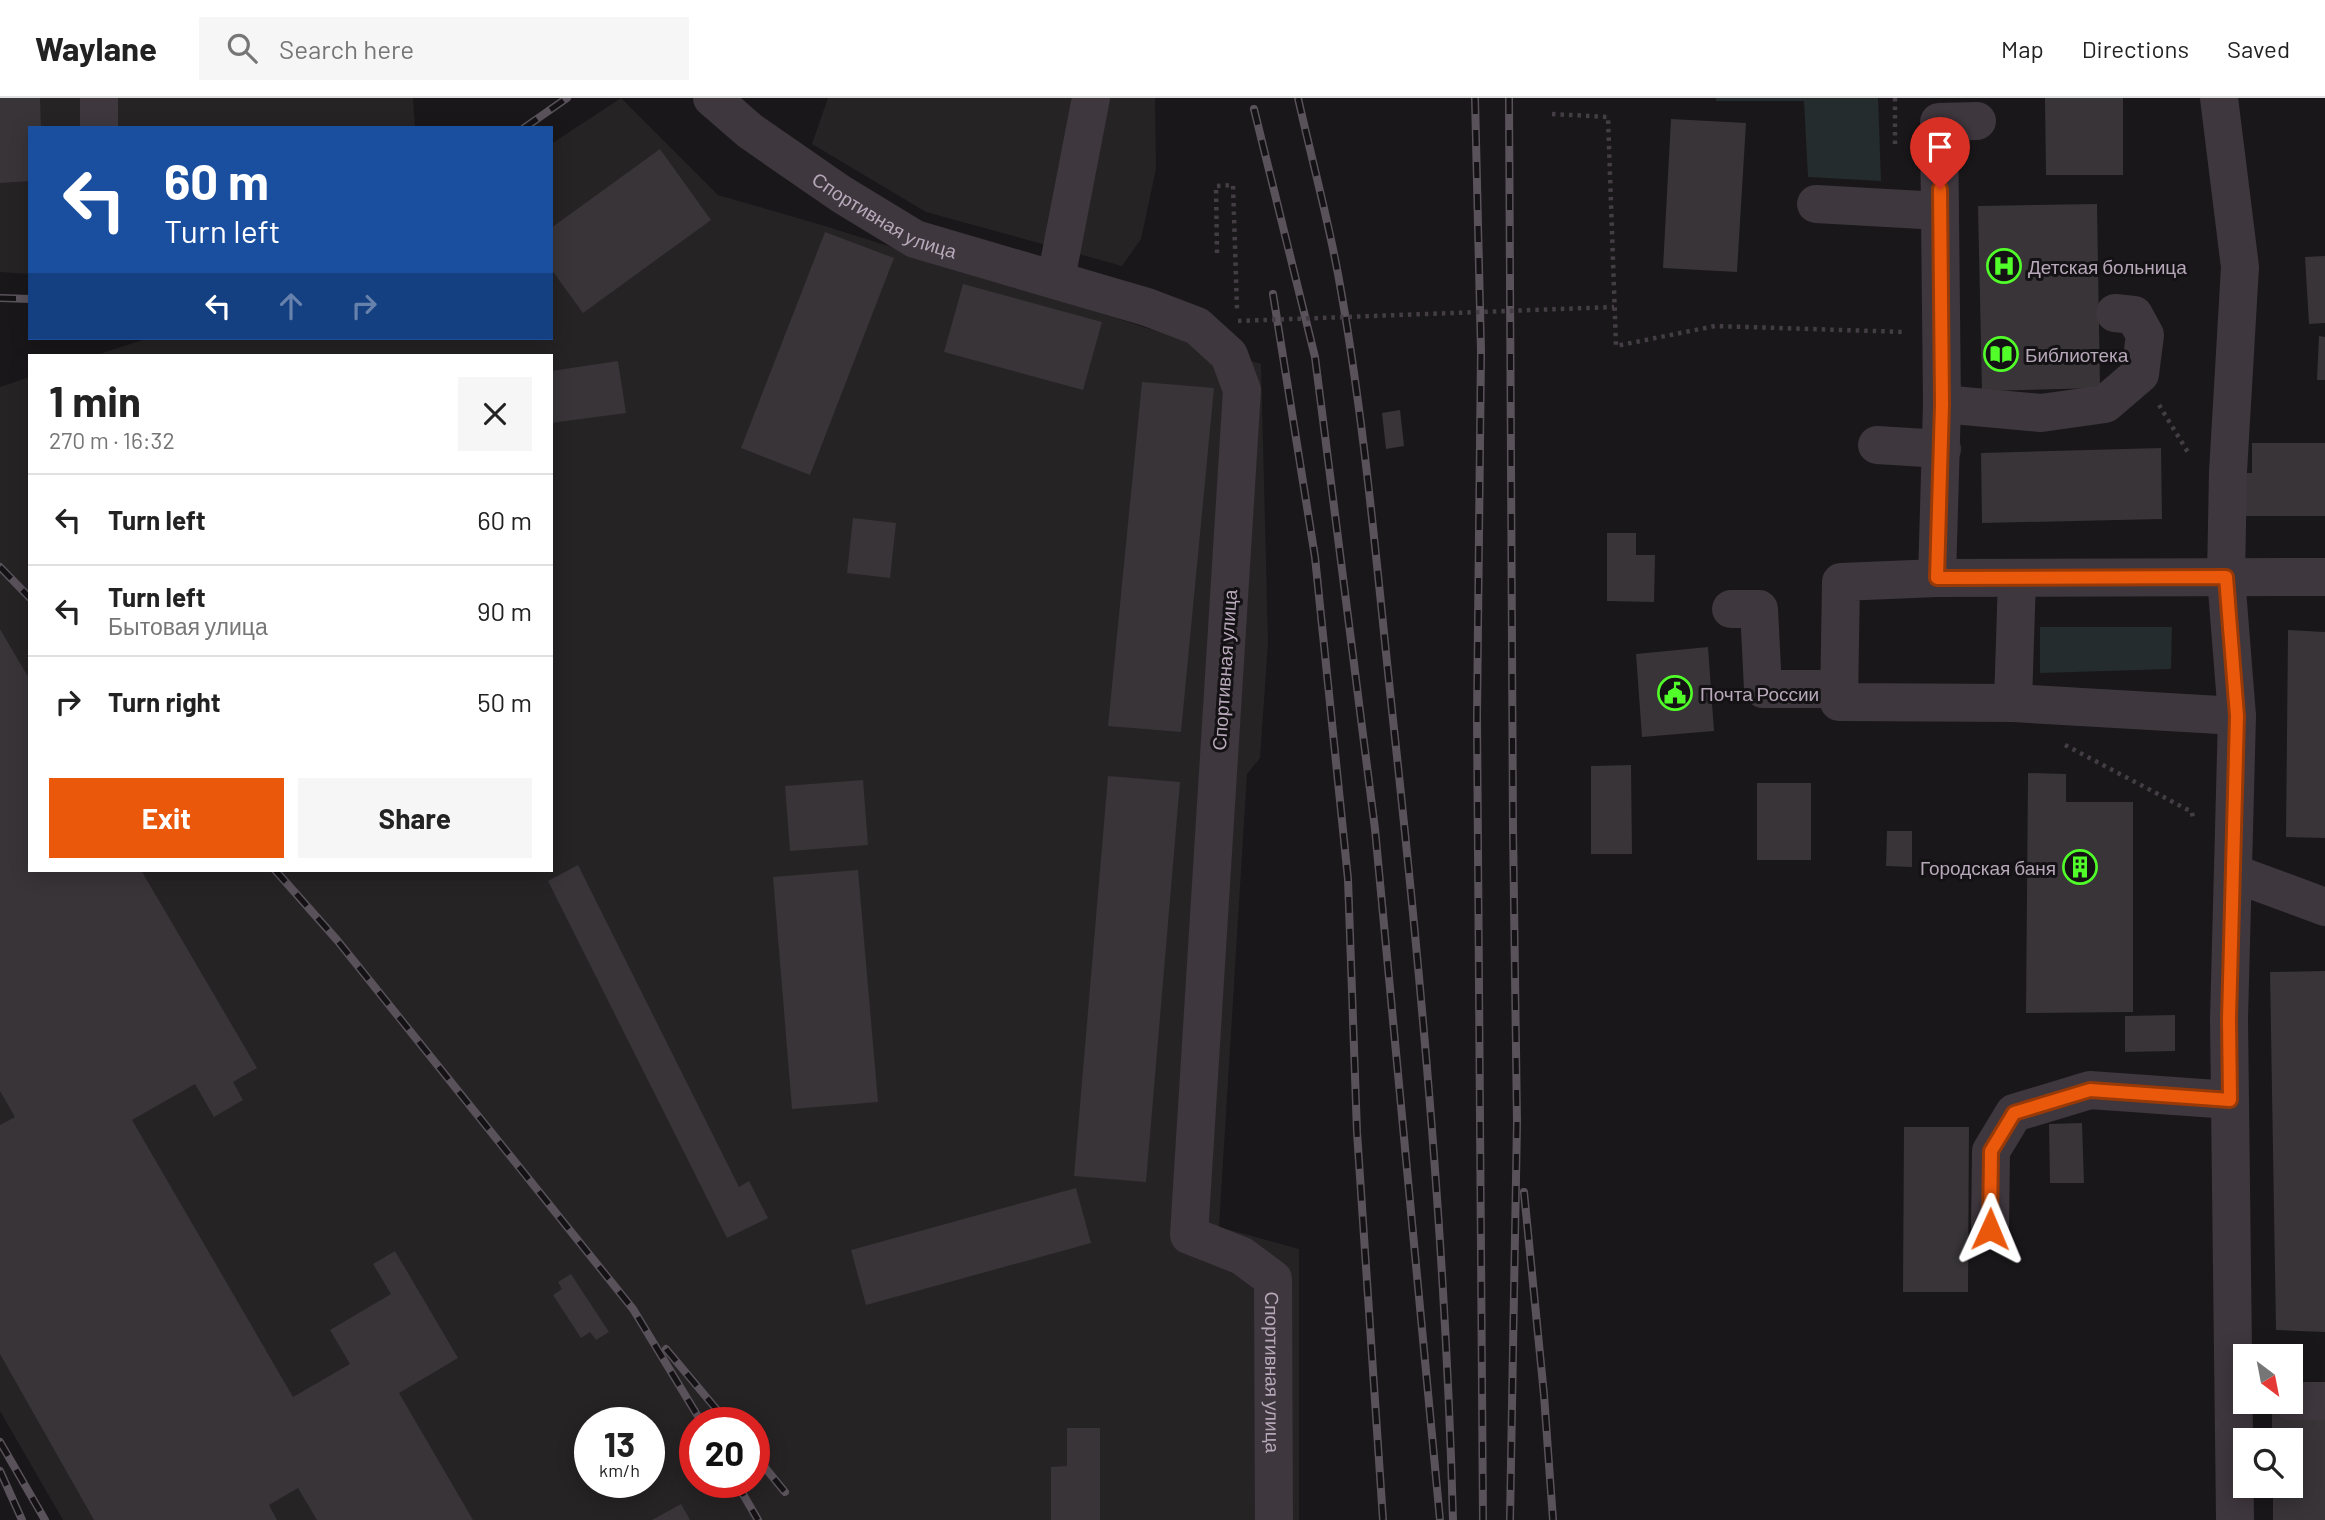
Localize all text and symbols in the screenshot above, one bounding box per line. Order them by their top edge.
search box [199,17,689,80]
text: Waylane [35,28,157,68]
icon: search [223,29,261,67]
text: Search here [279,33,414,64]
text: Map [2001,34,2044,63]
text: Directions [2082,34,2189,63]
text: Saved [2227,34,2290,63]
pin [1910,117,1970,189]
icon: arrive [1921,128,1959,166]
text: 60 m [164,151,269,210]
icon: left [49,154,140,245]
street label: Спортивная улица [808,166,960,262]
text: Turn left [164,211,281,249]
hospital icon: Детская больница [1985,247,2023,285]
place label: Детская больница [2028,255,2187,278]
icon: left [199,287,237,325]
icon: ahead [272,287,310,325]
icon: right [345,287,383,325]
library icon: Библиотека [1982,335,2020,373]
place label: Библиотека [2025,343,2129,366]
text: 1 min [49,375,141,425]
button: close [458,377,532,451]
text: 270 m · 16:32 [49,426,175,454]
icon: left [49,501,87,539]
text: Turn left [108,504,206,535]
text: 60 m [477,504,532,535]
text: Turn left [108,581,206,612]
street label: Спортивная улица [1207,588,1241,751]
icon: left [49,592,87,630]
text: 90 m [477,595,532,626]
text: Бытовая улица [108,612,268,640]
public building icon: Почта России [1656,674,1694,712]
place label: Почта России [1700,682,1819,705]
icon: right [49,683,87,721]
text: Turn right [108,686,221,717]
text: 50 m [477,686,532,717]
button: Exit [49,778,284,858]
button: Share [298,778,532,858]
building icon: Городская баня [2061,848,2099,886]
place label: Городская баня [1920,856,2056,879]
position arrow [1953,1192,2027,1266]
street label: Спортивная улица [1262,1291,1285,1454]
north arrow [2233,1344,2303,1414]
map controls [2233,1344,2303,1498]
speed limit sign: 20 [679,1407,770,1498]
text: 13 [604,1422,635,1464]
button: search [2233,1428,2303,1498]
text: km/h [599,1459,640,1481]

